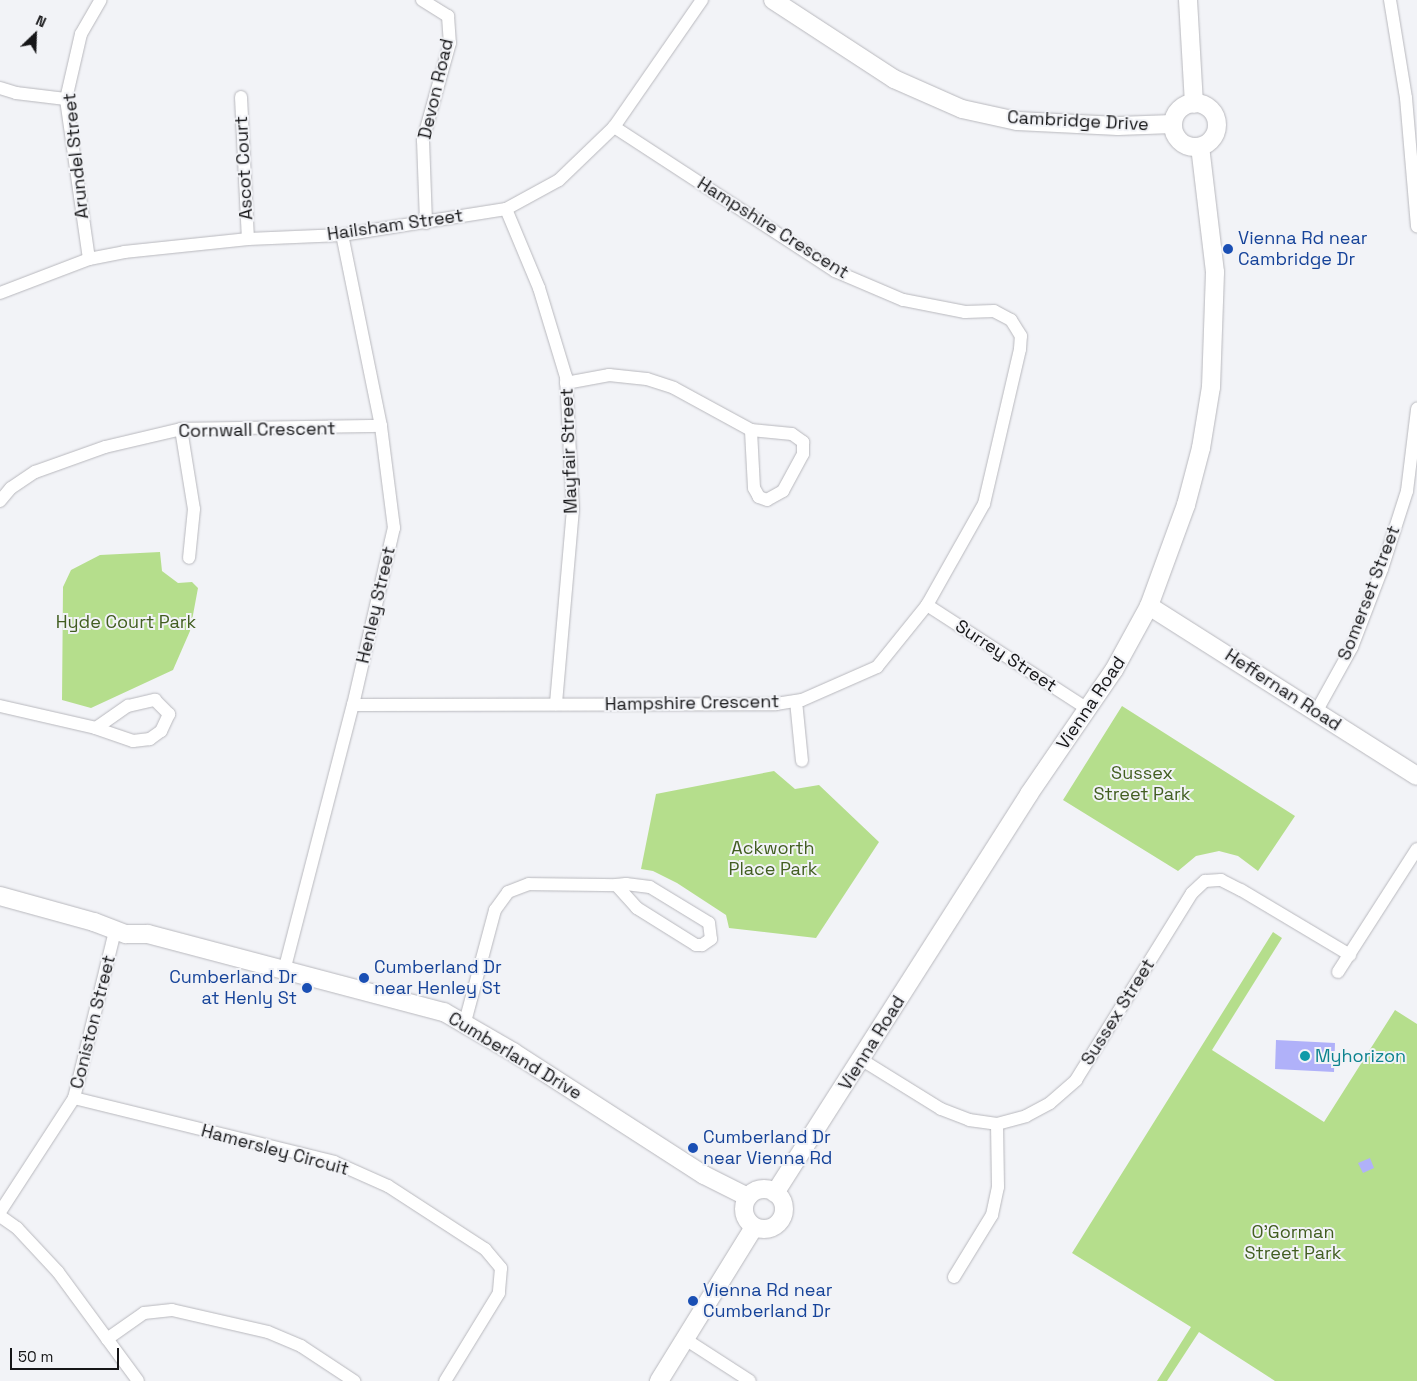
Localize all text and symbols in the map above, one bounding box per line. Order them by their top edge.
north arrow [10,10,60,60]
text: N [33,11,49,31]
street label: Devon Road [414,37,458,141]
street label: Arundel Street [59,92,93,220]
street label: Cambridge Drive [1007,107,1149,135]
street label: Ascot Court [230,115,258,221]
street label: Hampshire Crescent [693,173,853,283]
street label: Hailsham Street [326,205,464,245]
place label: Vienna Rd near Cambridge Dr [1238,228,1368,270]
marker: Vienna Rd near Cambridge Dr [1222,243,1234,255]
street label: Mayfair Street [556,388,582,514]
street label: Cornwall Crescent [178,418,336,442]
street label: Somerset Street [1333,523,1405,663]
street label: Henley Street [352,544,400,666]
park label: Hyde Court Park [56,611,196,633]
street label: Surrey Street [951,615,1061,697]
street label: Heffernan Road [1221,644,1345,736]
street label: Vienna Road [1052,652,1130,754]
street label: Hampshire Crescent [605,691,779,715]
park label: Sussex Street Park [1093,763,1191,806]
park label: Ackworth Place Park [729,838,817,881]
street label: Coniston Street [66,953,120,1091]
street label: Sussex Street [1077,955,1159,1069]
place label: Cumberland Dr near Henley St [374,957,502,1000]
place label: Cumberland Dr at Henly St [169,967,297,1010]
marker: Cumberland Dr near Henley St [358,972,370,984]
marker: Cumberland Dr at Henly St [301,982,313,994]
street label: Vienna Road [834,992,910,1094]
street label: Cumberland Drive [444,1008,586,1104]
place label: Myhorizon [1315,1045,1406,1067]
marker: Myhorizon [1299,1050,1311,1062]
street label: Hamersley Circuit [199,1120,351,1180]
place label: Cumberland Dr near Vienna Rd [703,1127,833,1170]
marker: Cumberland Dr near Vienna Rd [687,1142,699,1154]
park label: O'Gorman Street Park [1244,1222,1342,1264]
place label: Vienna Rd near Cumberland Dr [703,1280,833,1322]
marker: Vienna Rd near Cumberland Dr [687,1295,699,1307]
scale bar [12,1338,121,1370]
text: 50 m [18,1347,53,1366]

